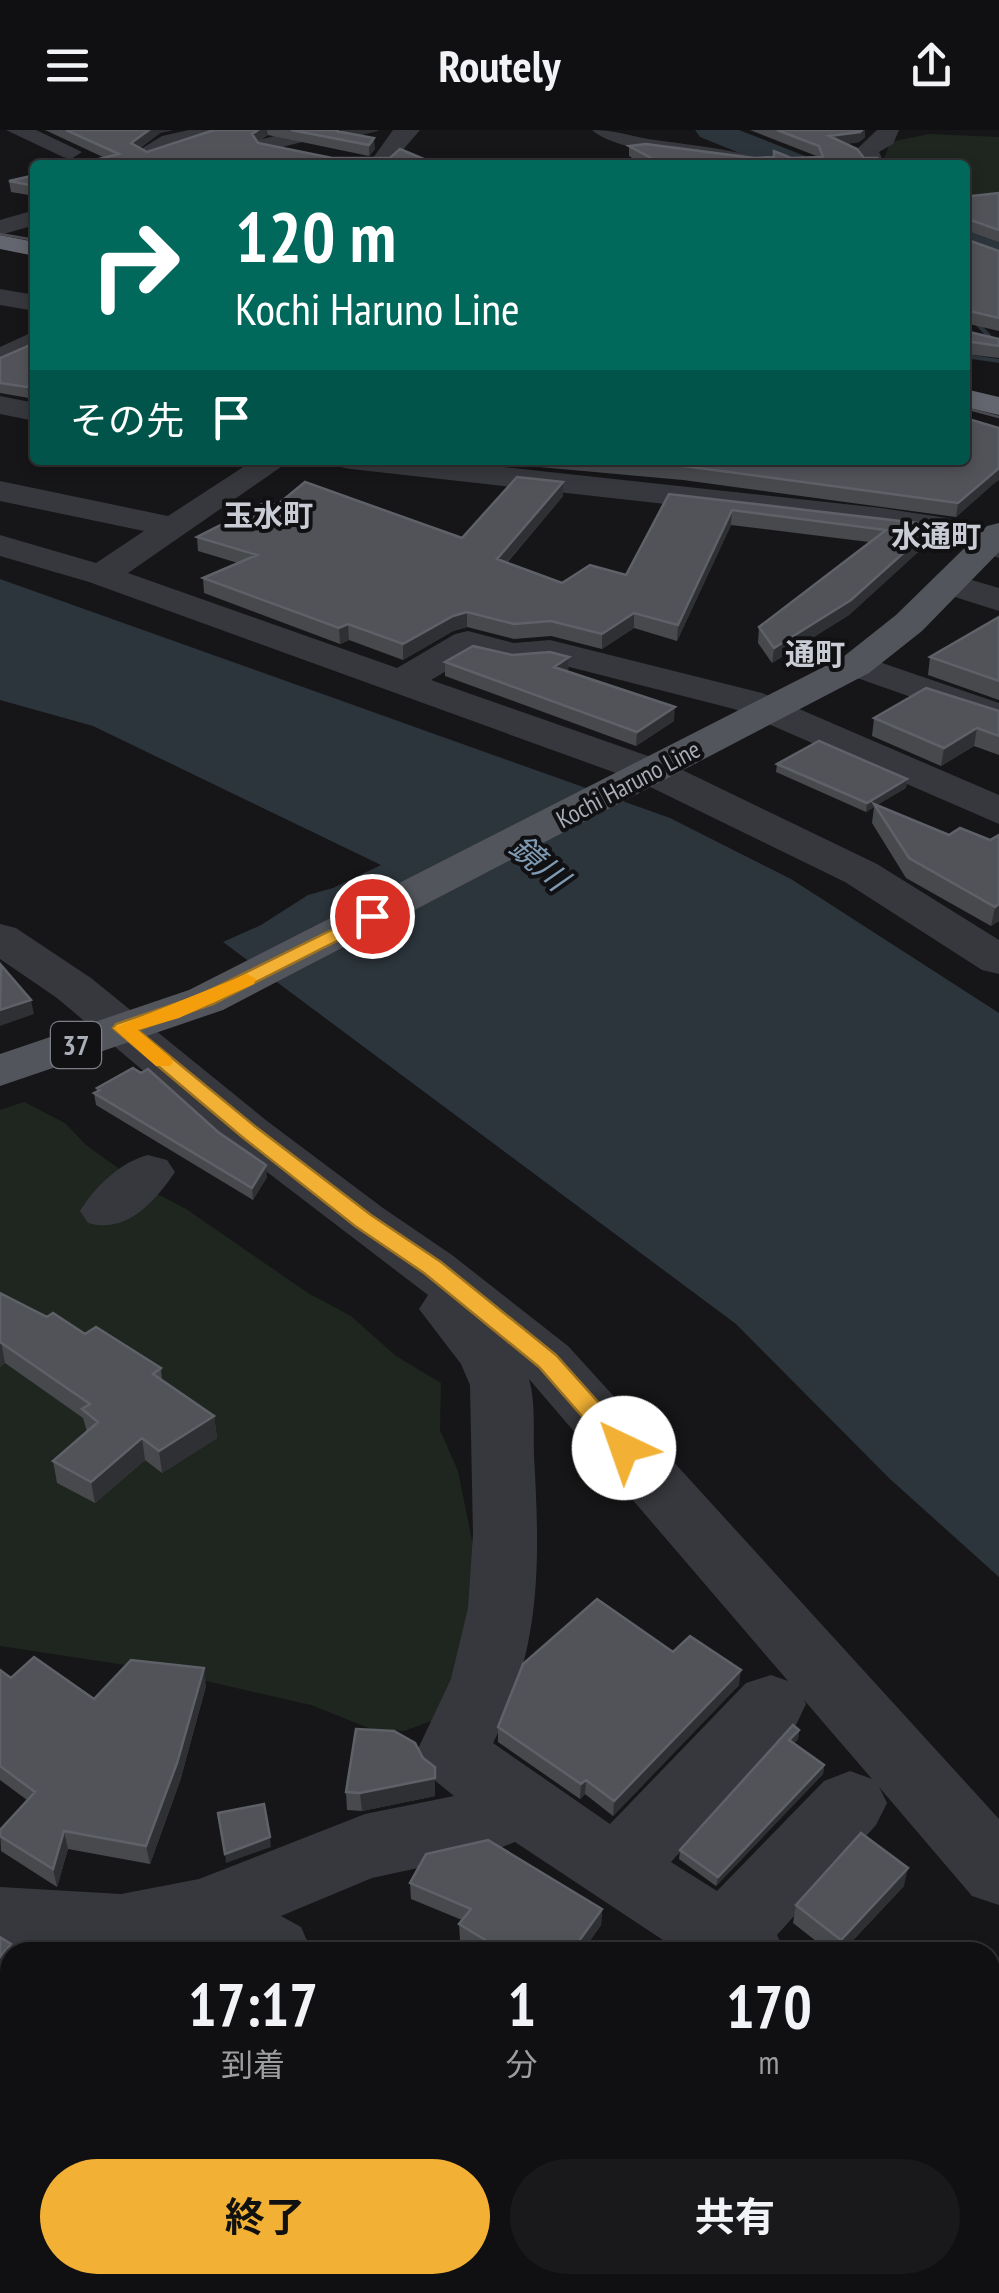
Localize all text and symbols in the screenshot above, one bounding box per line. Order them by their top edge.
text: Routely [438,36,561,94]
icon: menu [40,38,95,93]
icon: share [904,38,959,93]
text: 120 m [235,191,396,281]
icon: right [70,200,200,330]
text: Kochi Haruno Line [235,279,520,337]
icon: arrive [204,390,259,445]
text: その先 [70,395,184,444]
district label: 玉水町 [223,495,313,534]
district label: 水通町 [891,516,981,555]
district label: 通町 [785,634,845,673]
street label: Kochi Haruno Line [551,733,705,835]
water label: 鏡川 [502,825,580,901]
pin [330,874,415,959]
icon: arrive [345,889,400,944]
road number: 37 [51,1022,101,1068]
position arrow [572,1396,676,1500]
text: 17:17 [188,1965,318,2043]
text: 1 [508,1965,536,2043]
text: 170 [726,1967,812,2045]
text: m [758,2041,779,2083]
text: 到着 [221,2043,285,2085]
text: 分 [506,2043,538,2085]
button: 終了 [40,2159,490,2274]
button: 共有 [510,2159,960,2274]

